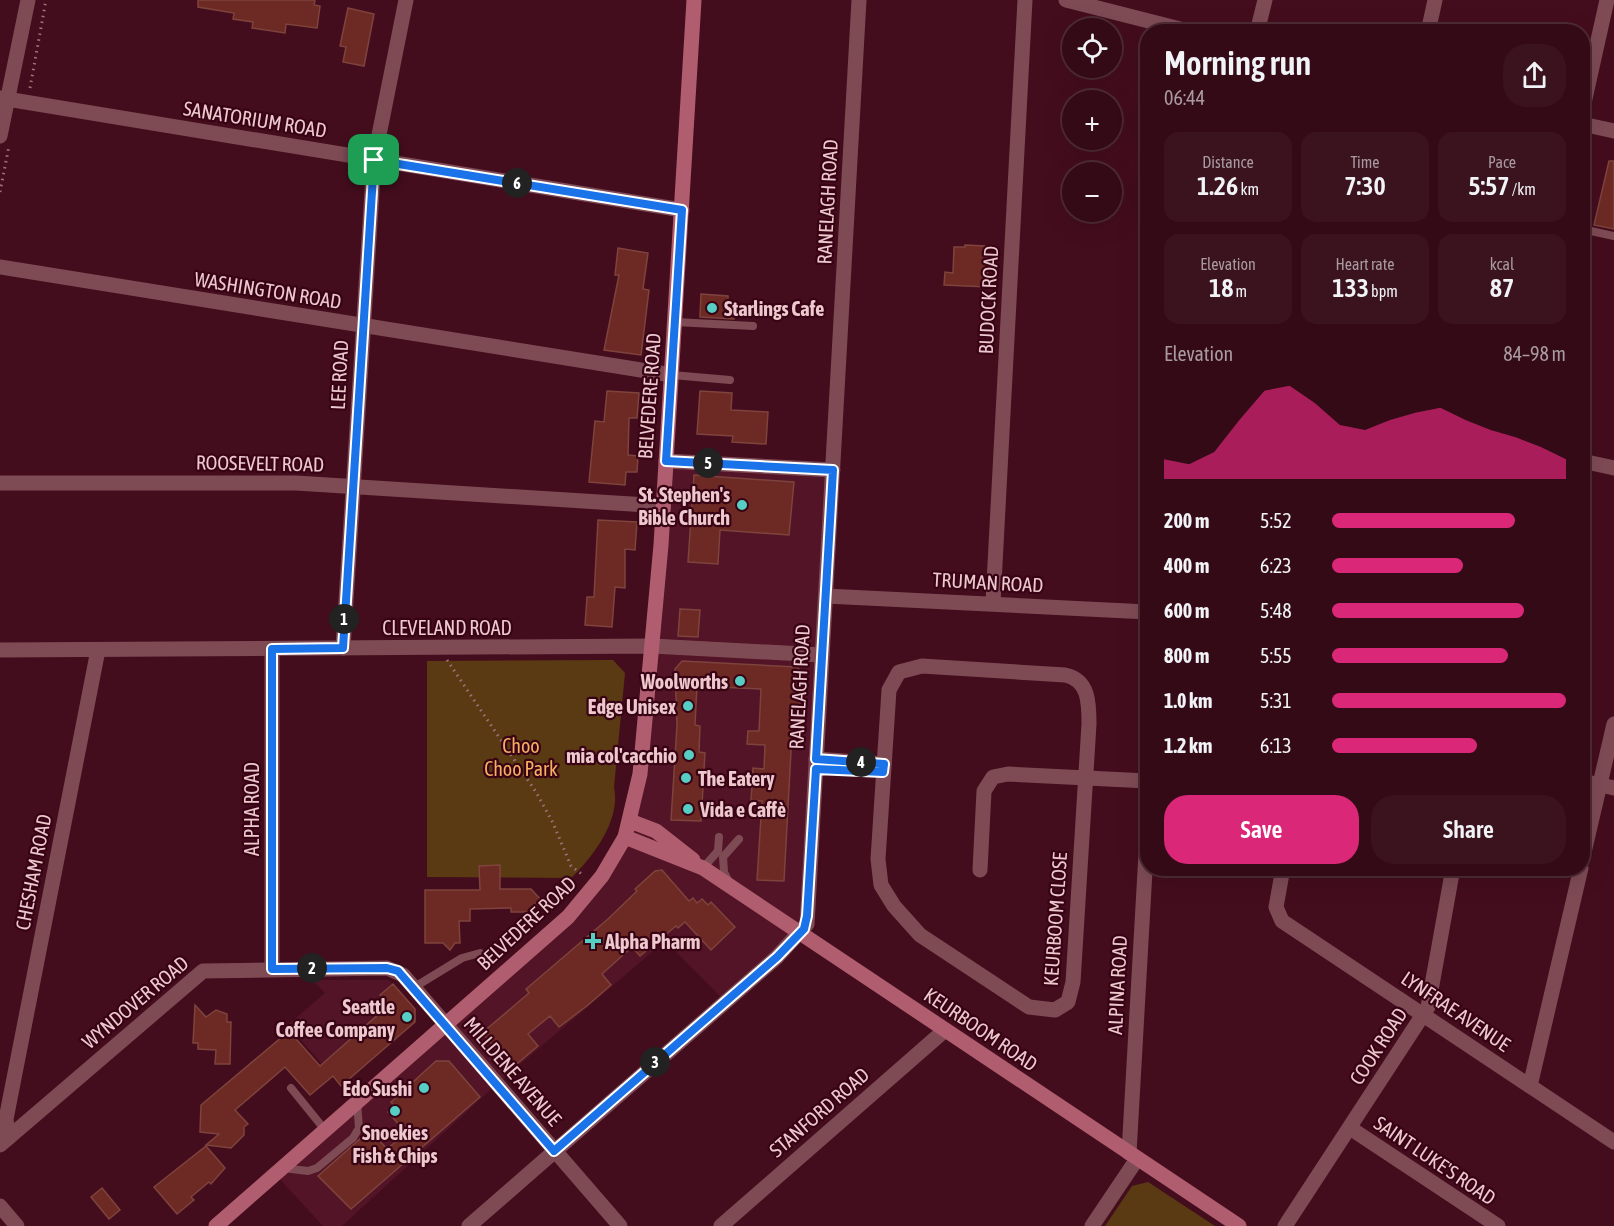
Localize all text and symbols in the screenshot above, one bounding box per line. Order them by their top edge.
map controls [1062,18,1122,222]
button: locate [1062,18,1122,78]
text: Morning run [1164,44,1311,82]
button: share [1503,44,1566,107]
text: 06:44 [1164,86,1205,109]
button: + [1062,90,1122,150]
street label: SANATORIUM ROAD [182,96,328,142]
pin [348,134,399,185]
street label: RANELAGH ROAD [812,139,842,265]
icon: arrive [357,143,390,176]
text: Distance [1202,153,1254,171]
text: Time [1350,153,1380,171]
text: Pace [1488,153,1516,171]
button: − [1062,162,1122,222]
pin: 6 [502,168,532,198]
text: 1.26 [1197,171,1238,201]
text: 7:30 [1344,171,1386,201]
text: 5:57 [1468,171,1510,201]
text: 6 [513,174,521,192]
text: km [1238,180,1259,198]
text: /km [1510,180,1536,198]
street label: BUDOCK ROAD [974,245,1002,355]
text: Elevation [1200,255,1256,273]
text: Heart rate [1336,255,1394,273]
text: kcal [1490,255,1514,273]
street label: WASHINGTON ROAD [193,267,343,313]
text: 18 [1209,273,1233,303]
text: 133 [1332,273,1369,303]
text: 87 [1490,273,1514,303]
text: m [1233,282,1247,300]
text: bpm [1369,282,1398,300]
place label: Starlings Cafe [724,297,824,320]
marker: Starlings Cafe [705,301,719,315]
street label: BELVEDERE ROAD [633,332,665,460]
street label: LEE ROAD [326,339,352,411]
text: Elevation [1164,342,1233,365]
text: 84–98 m [1503,342,1566,365]
pin: 5 [693,448,723,478]
street label: ROOSEVELT ROAD [196,450,324,476]
text: 5 [704,454,712,472]
place label: St. Stephen's Bible Church [638,483,730,529]
marker: St. Stephen's Bible Church [735,498,749,512]
text: 200 m [1164,509,1209,532]
text: 5:52 [1260,509,1292,532]
text: 400 m [1164,554,1209,577]
text: 6:23 [1260,554,1292,577]
street label: TRUMAN ROAD [932,568,1044,596]
text: 600 m [1164,599,1209,622]
text: 5:48 [1260,599,1292,622]
pin: 1 [329,604,359,634]
text: 1 [340,610,348,628]
street label: CLEVELAND ROAD [382,616,512,639]
street label: RANELAGH ROAD [784,624,814,750]
text: 800 m [1164,644,1209,667]
text: 5:55 [1260,644,1292,667]
place label: Woolworths [640,670,728,693]
marker: Woolworths [733,674,747,688]
text: 1.0 km [1164,689,1212,712]
text: 5:31 [1260,689,1292,712]
place label: Edge Unisex [588,695,676,718]
marker: Edge Unisex [681,699,695,713]
park label: Choo Choo Park [484,734,558,780]
text: 1.2 km [1164,734,1212,757]
text: 6:13 [1260,734,1292,757]
place label: mia col'cacchio [566,744,677,767]
pin: 4 [846,747,876,777]
marker: mia col'cacchio [682,748,696,762]
text: 4 [857,753,865,771]
street label: ALPHA ROAD [240,762,263,856]
place label: The Eatery [698,767,775,790]
marker: The Eatery [679,771,693,785]
button: Save [1164,795,1359,864]
button: Share [1371,795,1566,864]
place label: Vida e Caffè [699,798,786,821]
marker: Vida e Caffè [681,802,695,816]
street label: CHESHAM ROAD [10,812,56,932]
street label: KEURBOOM CLOSE [1039,851,1071,987]
street label: BELVEDERE ROAD [472,871,580,975]
place label: Alpha Pharm [604,930,700,953]
marker: Alpha Pharm [586,934,600,948]
street label: ALPINA ROAD [1103,935,1131,1035]
street label: WYNDOVER ROAD [77,951,193,1053]
pin: 2 [297,953,327,983]
text: 2 [308,959,316,977]
street label: LYNFRAE AVENUE [1397,966,1515,1056]
street label: KEURBOOM ROAD [920,983,1042,1075]
place label: Seattle Coffee Company [275,995,396,1041]
street label: COOK ROAD [1345,1003,1411,1089]
marker: Seattle Coffee Company [400,1010,414,1024]
street label: MILLDENE AVENUE [460,1012,567,1130]
pin: 3 [640,1047,670,1077]
text: 3 [651,1053,659,1071]
street label: STANFORD ROAD [765,1063,873,1161]
place label: Edo Sushi [342,1077,412,1100]
marker: Edo Sushi [417,1081,431,1095]
marker: Snoekies Fish & Chips [388,1104,402,1118]
street label: SAINT LUKE'S ROAD [1370,1111,1500,1209]
place label: Snoekies Fish & Chips [352,1121,438,1167]

